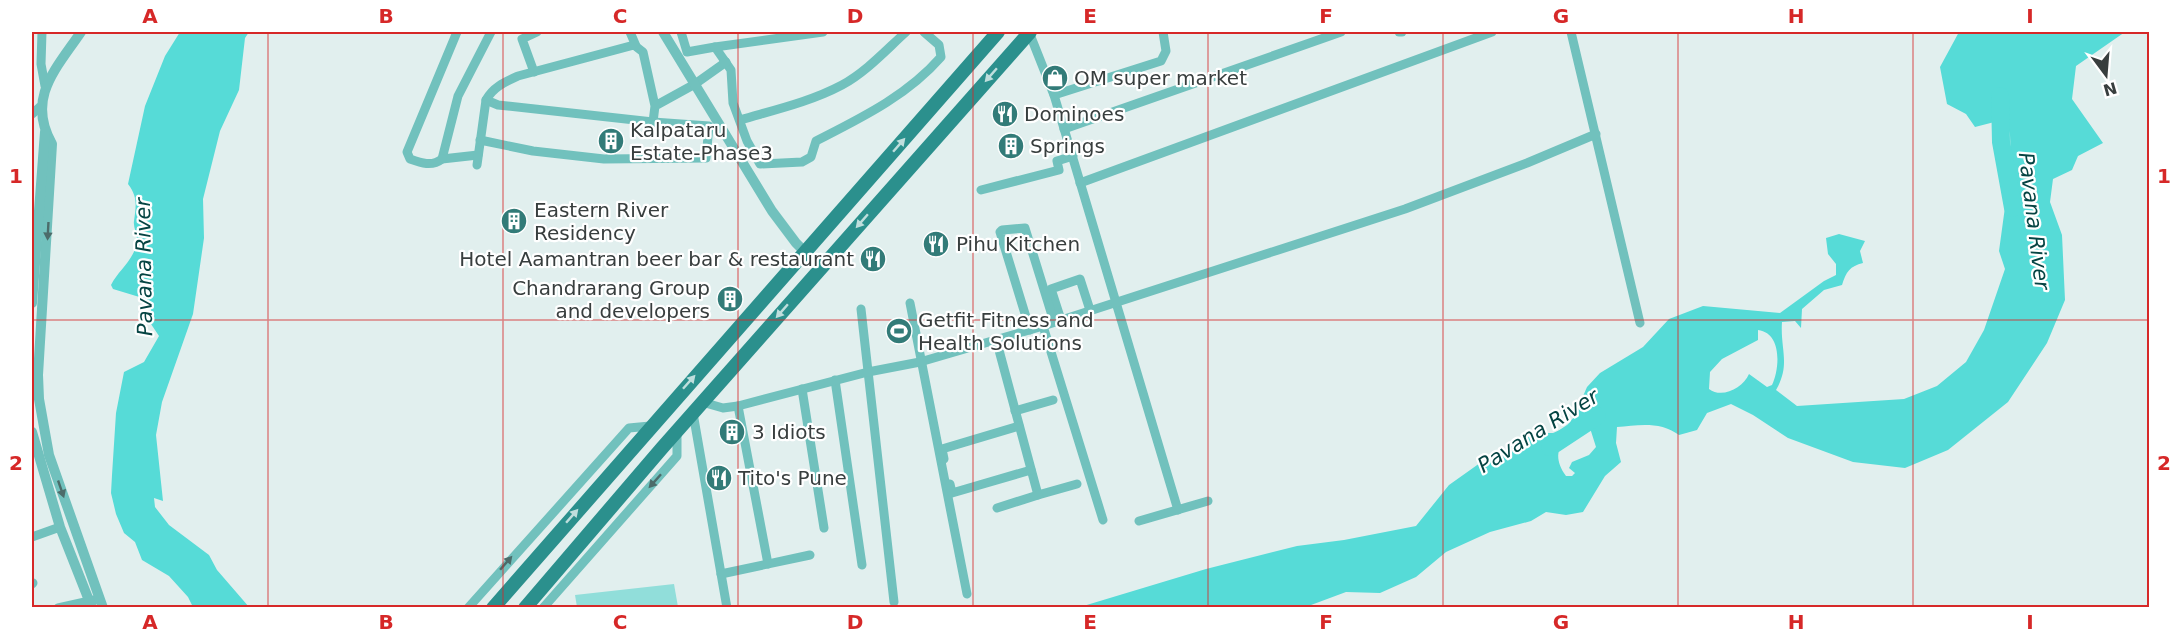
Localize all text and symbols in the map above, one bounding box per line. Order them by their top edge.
text: A [142,4,158,28]
text: B [378,4,394,28]
text: C [613,4,627,28]
text: D [847,4,863,28]
text: E [1083,4,1097,28]
text: F [1319,4,1333,28]
text: G [1553,4,1569,28]
text: H [1788,4,1804,28]
text: I [2026,4,2034,28]
north arrow [2076,45,2136,105]
shop icon: OM super market [1040,63,1070,93]
place label: OM super market [1074,66,1247,90]
one-way arrow [985,67,998,82]
text: N [2101,78,2119,100]
restaurant icon: Dominoes [990,99,1020,129]
place label: Dominoes [1024,102,1124,126]
place label: Kalpataru Estate-Phase3 [630,118,773,165]
building icon: Kalpataru Estate-Phase3 [596,126,626,156]
building icon: Springs [996,131,1026,161]
place label: Springs [1030,134,1105,158]
one-way arrow [892,138,905,153]
water label: Pavana River [2014,151,2054,292]
text: 1 [9,164,23,188]
text: 1 [2157,164,2171,188]
water label: Pavana River [131,196,157,336]
place label: Eastern River Residency [534,198,669,245]
building icon: Eastern River Residency [499,206,529,236]
one-way arrow [855,214,869,229]
one-way arrow [43,221,53,240]
restaurant icon: Pihu Kitchen [921,229,951,259]
place label: Pihu Kitchen [956,232,1080,256]
restaurant icon: Hotel Aamantran beer bar & restaurant [858,244,888,274]
place label: Hotel Aamantran beer bar & restaurant [459,247,854,271]
place label: Chandrarang Group and developers [512,276,710,323]
building icon: Chandrarang Group and developers [715,284,745,314]
one-way arrow [775,304,789,319]
place label: Getfit Fitness and Health Solutions [918,308,1094,355]
sports icon: Getfit Fitness and Health Solutions [884,316,914,346]
one-way arrow [682,375,695,390]
water label: Pavana River [1473,384,1604,478]
building icon: 3 Idiots [717,417,747,447]
place label: 3 Idiots [752,420,826,444]
text: 2 [9,451,23,475]
text: 2 [2157,451,2171,475]
restaurant icon: Tito's Pune [704,463,734,493]
place label: Tito's Pune [737,466,847,490]
one-way arrow [648,473,662,488]
one-way arrow [56,480,66,498]
one-way arrow [565,509,578,524]
one-way arrow [500,555,513,571]
text: A [142,610,158,634]
text: B [378,610,394,634]
text: C [613,610,627,634]
text: D [847,610,863,634]
text: E [1083,610,1097,634]
text: F [1319,610,1333,634]
text: G [1553,610,1569,634]
text: H [1788,610,1804,634]
text: I [2026,610,2034,634]

